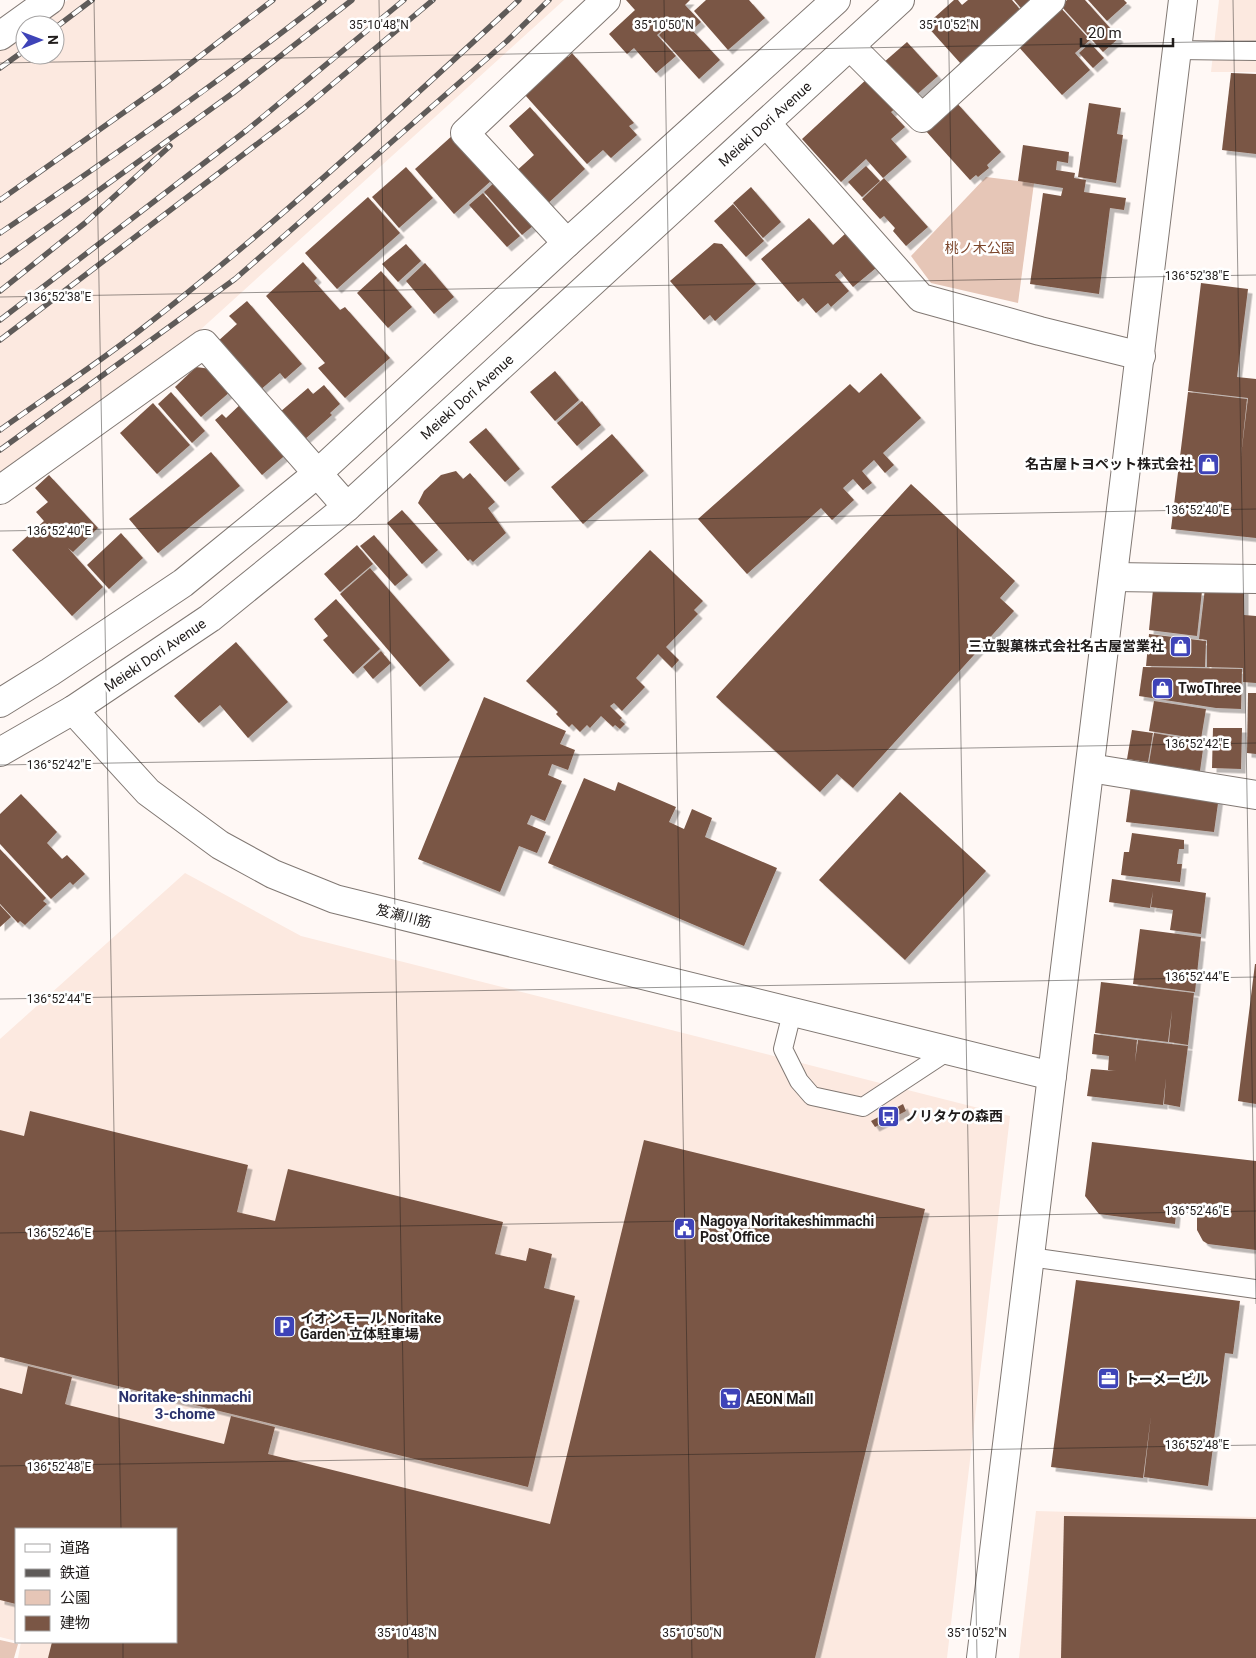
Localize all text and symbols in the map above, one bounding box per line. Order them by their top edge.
north arrow [15,15,65,65]
scale bar [1081,15,1174,47]
text: 35°10'48"N [349,18,409,32]
text: 35°10'50"N [634,18,694,32]
text: 35°10'52"N [919,18,979,32]
text: 20 m [1088,24,1122,42]
text: N [45,35,61,45]
street label: Meieki Dori Avenue [715,78,815,170]
park label: 桃ノ木公園 [945,240,1015,256]
text: 136°52'38"E [1165,269,1229,283]
text: 136°52'38"E [27,290,91,304]
street label: Meieki Dori Avenue [417,351,517,443]
shop icon: 名古屋トヨペット株式会社 [1197,452,1221,476]
place label: 名古屋トヨペット株式会社 [1025,456,1193,472]
text: 136°52'40"E [1165,503,1229,517]
text: 136°52'40"E [27,524,91,538]
street label: Meieki Dori Avenue [101,615,209,695]
shop icon: 三立製菓株式会社名古屋営業社 [1168,634,1192,658]
place label: 三立製菓株式会社名古屋営業社 [968,638,1164,654]
shop icon: TwoThree [1150,676,1174,700]
place label: TwoThree [1178,680,1242,696]
text: 136°52'42"E [1165,737,1229,751]
text: 136°52'42"E [27,758,91,772]
street label: 笈瀬川筋 [375,901,433,931]
text: 136°52'44"E [1165,970,1229,984]
text: 136°52'44"E [27,992,91,1006]
bus stop icon: ノリタケの森西 [877,1104,901,1128]
place label: ノリタケの森西 [905,1108,1003,1124]
text: 136°52'46"E [1165,1204,1229,1218]
place label: Nagoya Noritakeshimmachi Post Office [700,1213,874,1245]
public building icon: Nagoya Noritakeshimmachi Post Office [672,1217,696,1241]
text: 136°52'46"E [27,1226,91,1240]
place label: イオンモール Noritake Garden 立体駐車場 [300,1310,442,1342]
parking icon: イオンモール Noritake Garden 立体駐車場 [272,1314,296,1338]
office icon: トーメービル [1097,1367,1121,1391]
place label: トーメービル [1125,1371,1208,1387]
supermarket icon: AEON Mall [718,1387,742,1411]
district label: Noritake-shinmachi 3-chome [118,1388,252,1423]
place label: AEON Mall [746,1391,813,1407]
text: 136°52'48"E [1165,1438,1229,1452]
text: 136°52'48"E [27,1460,91,1474]
legend [15,1528,178,1643]
text: 道路 [60,1539,90,1557]
text: 鉄道 [60,1564,90,1582]
text: 公園 [60,1589,90,1607]
text: 建物 [60,1614,90,1632]
text: 35°10'48"N [377,1626,437,1640]
text: 35°10'50"N [662,1626,722,1640]
text: 35°10'52"N [947,1626,1007,1640]

